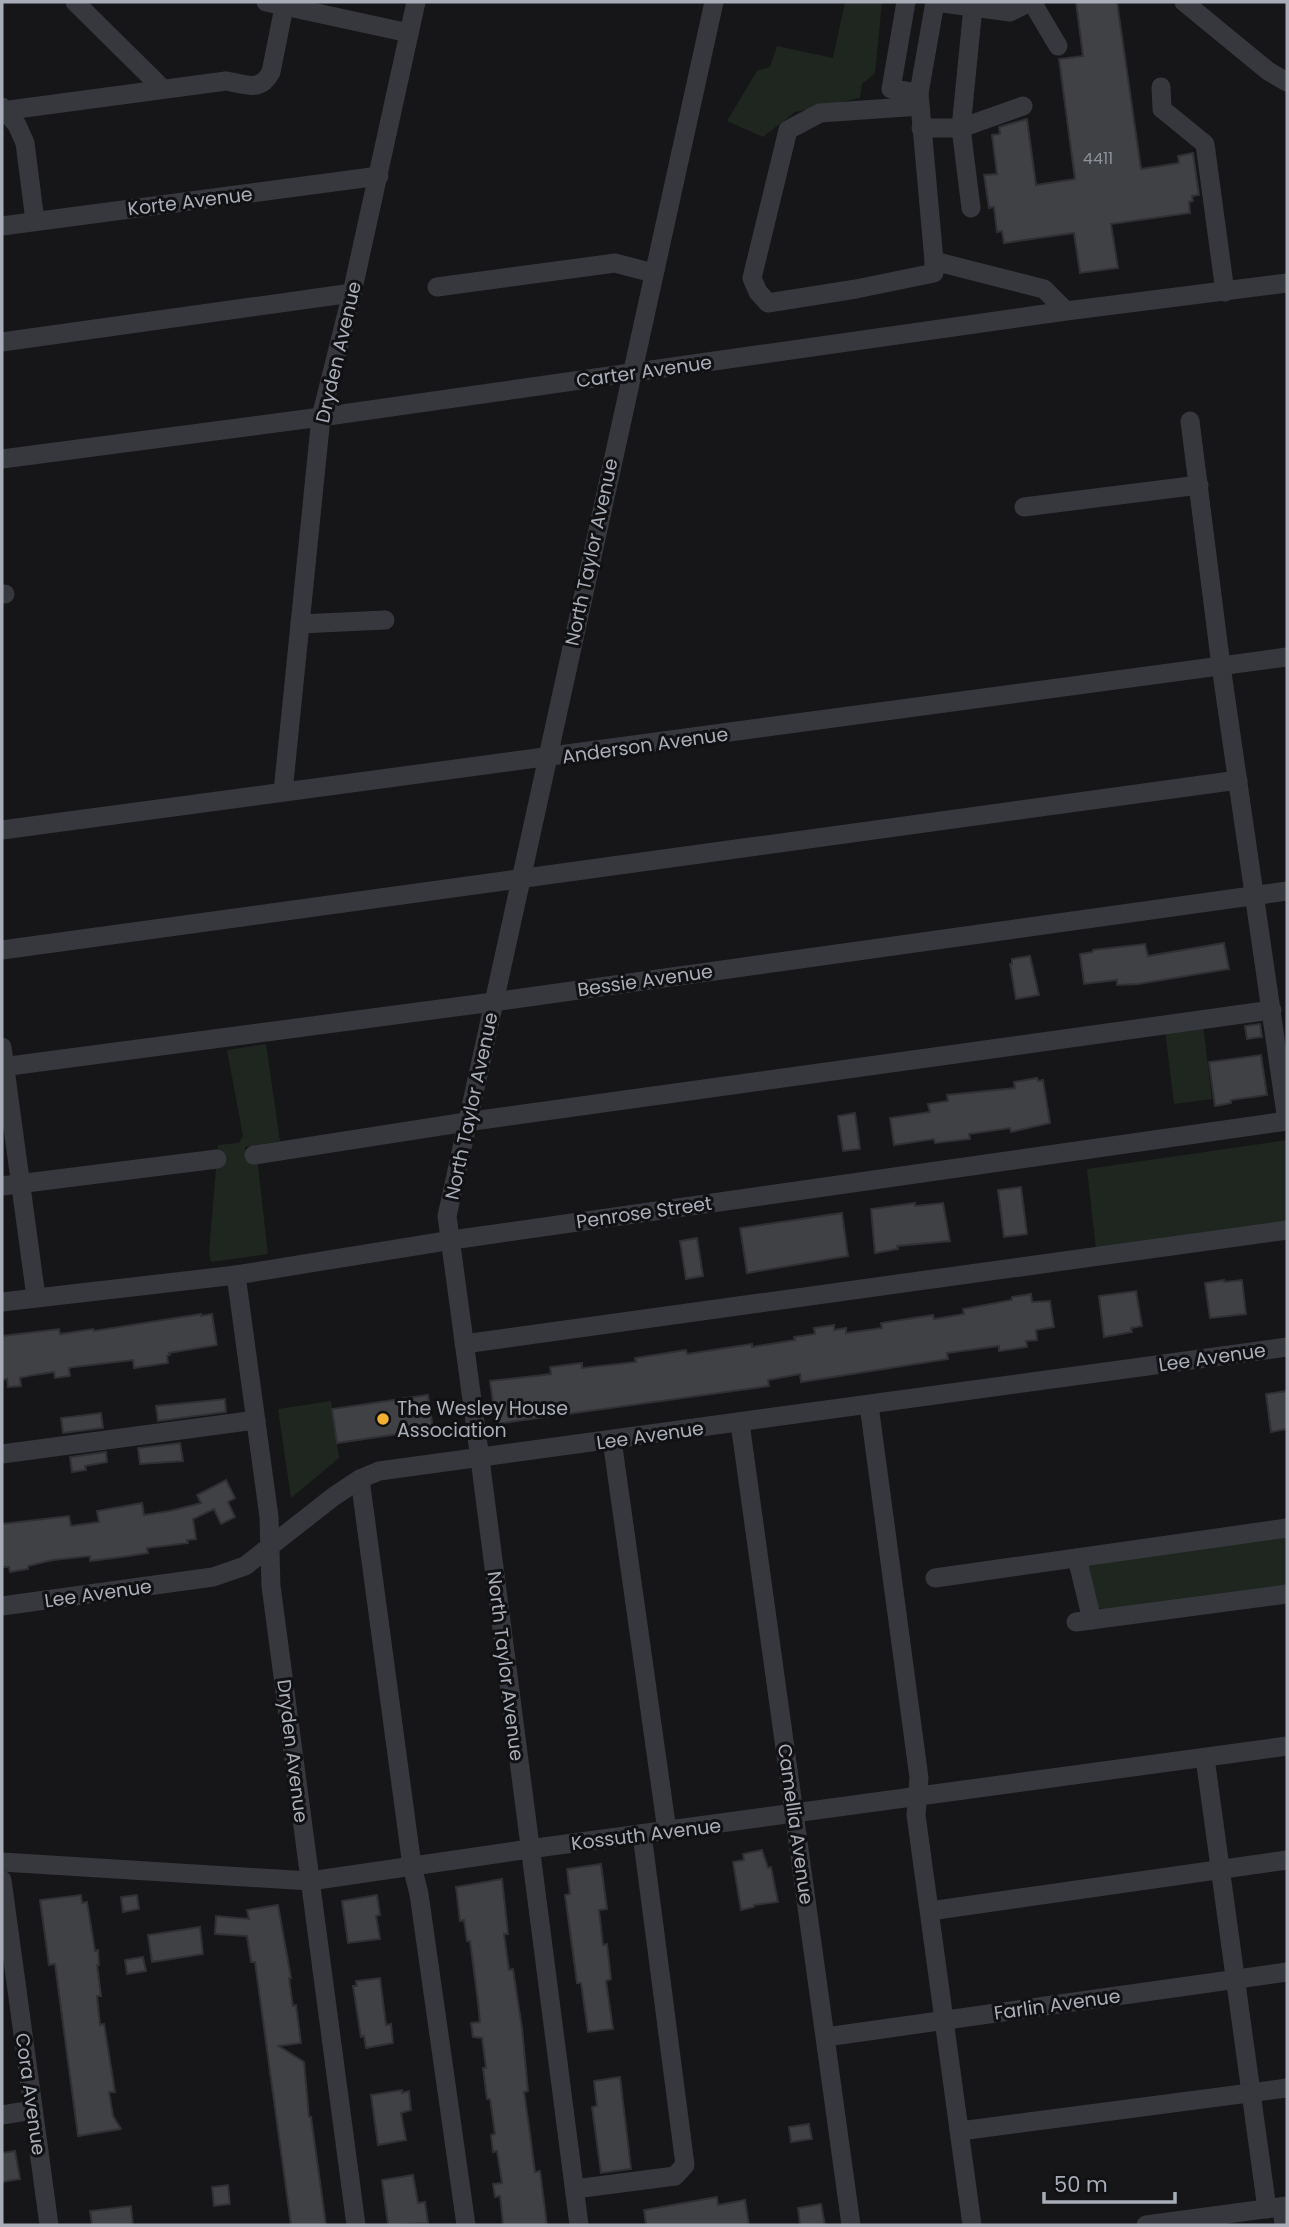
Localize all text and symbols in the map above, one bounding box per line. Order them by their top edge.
house number: 4411 [1083,147,1113,170]
street label: Korte Avenue [126,180,254,223]
street label: Dryden Avenue [309,279,368,426]
street label: Carter Avenue [574,349,714,394]
street label: North Taylor Avenue [558,456,625,648]
street label: Anderson Avenue [560,720,730,771]
street label: Bessie Avenue [576,958,714,1003]
street label: North Taylor Avenue [438,1010,505,1202]
street label: Penrose Street [575,1190,714,1235]
street label: Lee Avenue [1157,1337,1268,1378]
place label: The Wesley House Association [397,1395,568,1444]
marker: The Wesley House Association [375,1411,391,1427]
street label: Lee Avenue [595,1415,706,1456]
street label: North Taylor Avenue [480,1570,531,1762]
street label: Lee Avenue [43,1573,154,1614]
street label: Dryden Avenue [270,1678,315,1824]
street label: Camellia Avenue [771,1742,820,1906]
street label: Kossuth Avenue [569,1812,723,1857]
street label: Farlin Avenue [992,1982,1122,2027]
street label: Cora Avenue [9,2031,52,2157]
scale bar [1044,2160,1175,2204]
text: 50 m [1054,2170,1108,2199]

